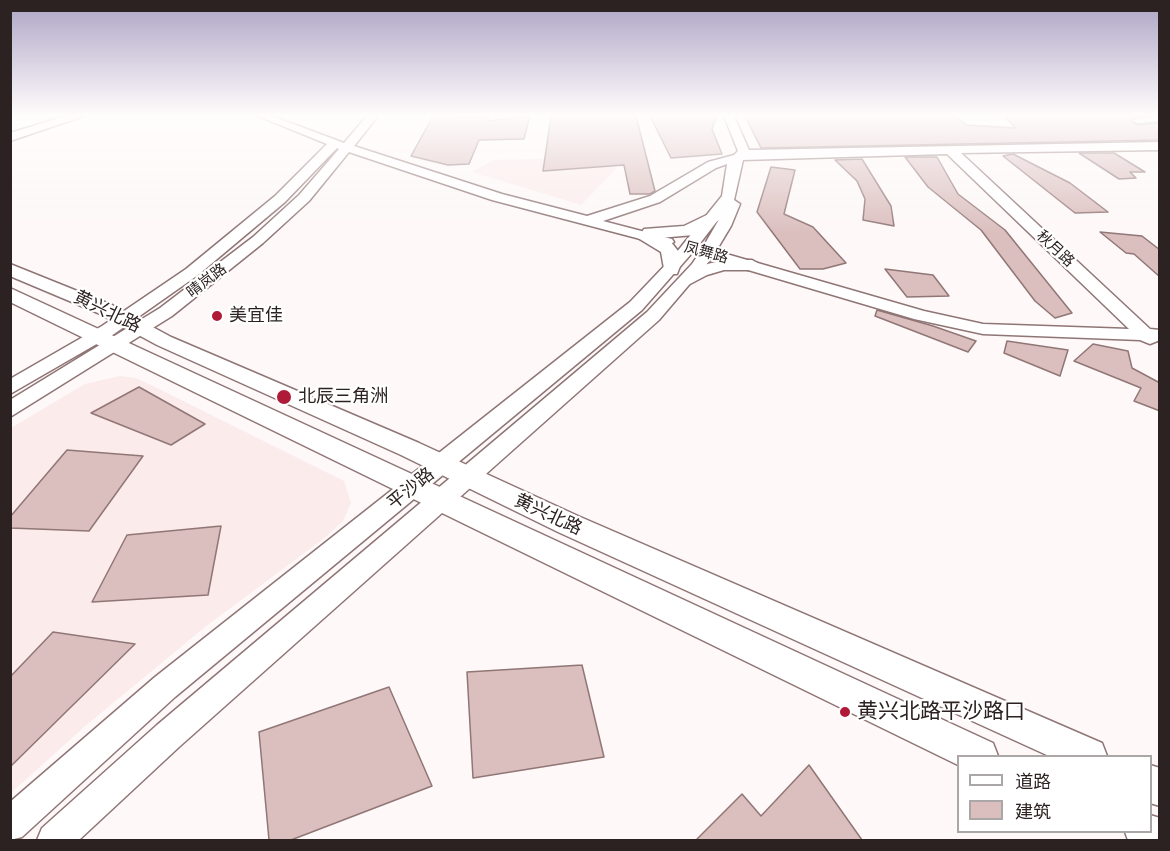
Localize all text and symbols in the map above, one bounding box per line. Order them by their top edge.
street label: 秋月路 [1032,227,1078,271]
street label: 凤舞路 [682,238,730,268]
street label: 晴岚路 [184,260,230,302]
street label: 黄兴北路 [70,287,144,337]
place label: 美宜佳 [229,305,283,327]
marker: 美宜佳 [210,309,224,323]
place label: 北辰三角洲 [298,386,388,408]
marker: 北辰三角洲 [275,388,293,406]
street label: 平沙路 [383,464,439,514]
street label: 黄兴北路 [511,490,585,540]
place label: 黄兴北路平沙路口 [857,699,1025,725]
marker: 黄兴北路平沙路口 [838,705,852,719]
legend [957,755,1152,833]
text: 道路 [1015,771,1051,793]
text: 建筑 [1015,801,1051,823]

